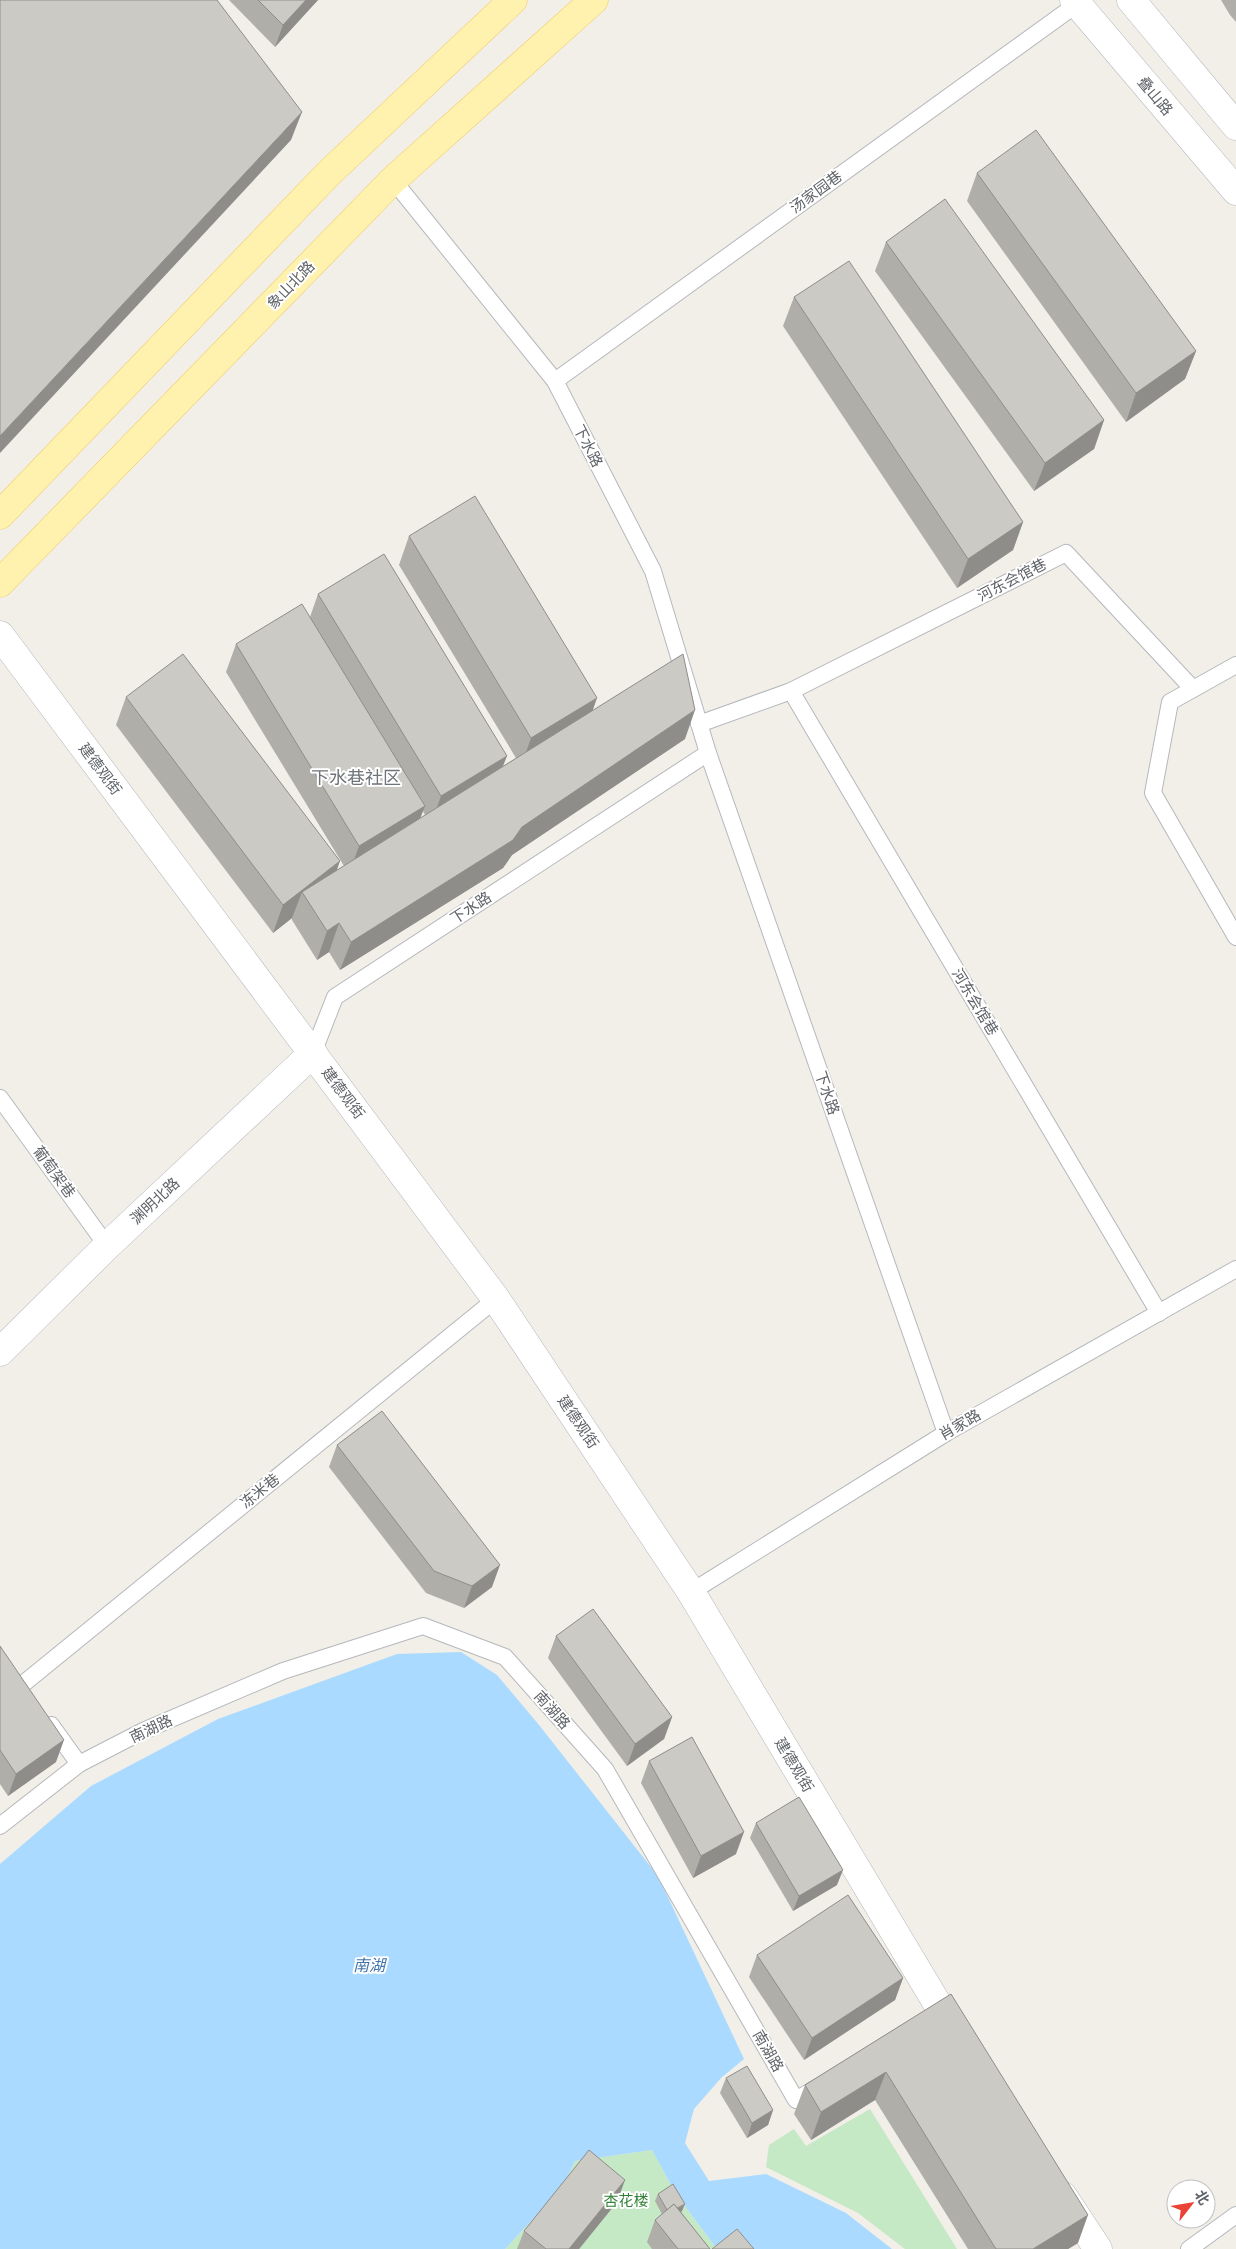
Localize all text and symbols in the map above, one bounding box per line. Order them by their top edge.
street label: 叠山路 [1134,73,1176,119]
street label: 汤家园巷 [786,167,846,217]
street label: 象山北路 [264,257,318,313]
street label: 下水路 [570,422,606,470]
street label: 河东会馆巷 [974,555,1050,605]
street label: 建德观街 [75,740,125,798]
district label: 下水巷社区 [311,767,401,788]
street label: 下水路 [447,888,495,928]
street label: 河东会馆巷 [948,965,1002,1039]
street label: 建德观街 [318,1064,368,1122]
street label: 下水路 [811,1069,843,1117]
street label: 葡萄架巷 [29,1142,79,1202]
street label: 渊明北路 [127,1174,183,1228]
street label: 建德观街 [554,1392,602,1452]
street label: 肖家路 [936,1406,984,1444]
street label: 冻米巷 [237,1470,283,1512]
street label: 南湖路 [530,1687,574,1733]
street label: 南湖路 [127,1711,175,1747]
street label: 建德观街 [771,1735,817,1795]
water label: 南湖 [353,1956,388,1975]
street label: 南湖路 [749,2027,787,2075]
north arrow [1166,2179,1216,2229]
text: 北 [1192,2187,1213,2207]
park label: 杏花楼 [603,2192,649,2210]

